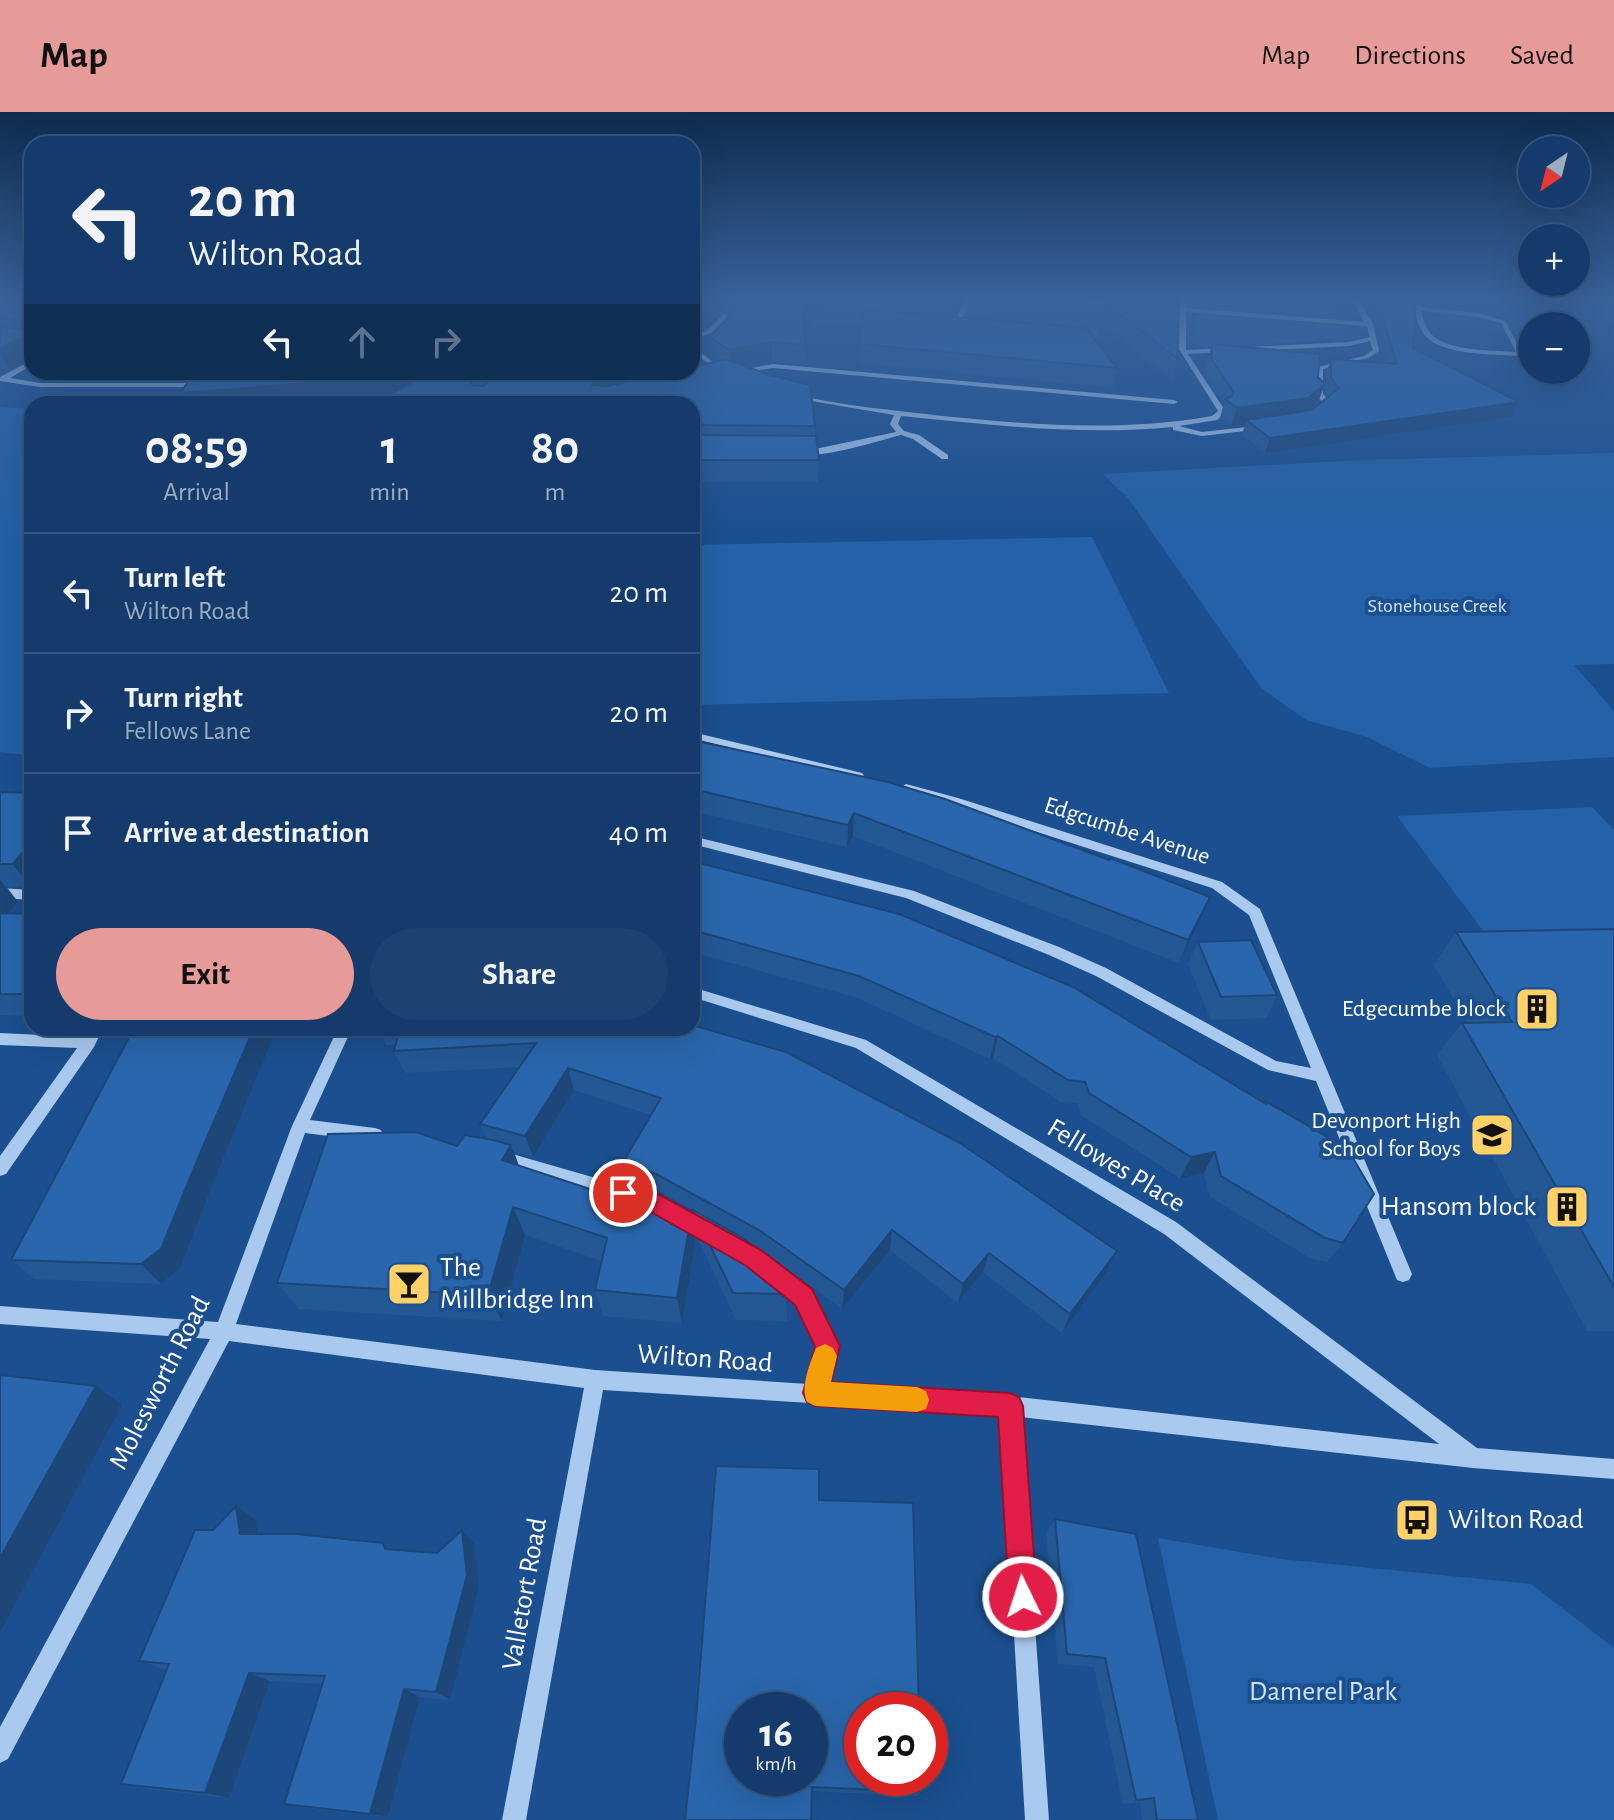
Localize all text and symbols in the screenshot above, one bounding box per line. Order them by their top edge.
text: Map [40,37,108,75]
text: Map [1261,42,1310,70]
text: Directions [1354,42,1466,70]
text: Saved [1510,42,1574,70]
north arrow [1518,136,1590,208]
map controls [1518,136,1590,384]
icon: left [56,168,160,272]
text: 20 m [188,171,297,227]
button: + [1518,224,1590,296]
text: Wilton Road [188,236,362,272]
button: − [1518,312,1590,384]
icon: left [256,320,300,364]
icon: ahead [340,320,384,364]
icon: right [424,320,468,364]
text: 08:59 [145,425,248,473]
text: 1 [381,425,398,473]
text: 80 [531,425,579,473]
text: Arrival [163,479,230,505]
text: min [369,479,410,505]
text: m [544,479,565,505]
text: Turn left [124,563,225,593]
icon: left [56,571,100,615]
text: 20 m [610,578,668,608]
park label: Stonehouse Creek [1367,596,1507,616]
text: Wilton Road [124,598,250,624]
text: Turn right [124,683,243,713]
icon: right [56,691,100,735]
text: 20 m [610,698,668,728]
text: Fellows Lane [124,718,251,744]
street label: Edgcumbe Avenue [1041,793,1213,869]
icon: arrive [56,811,100,855]
text: Arrive at destination [124,818,370,848]
text: 40 m [609,818,668,848]
button: Exit [56,928,354,1020]
button: Share [370,928,668,1020]
building icon: Edgecumbe block [1513,985,1561,1033]
place label: Edgecumbe block [1342,997,1506,1021]
place label: Devonport High School for Boys [1311,1109,1461,1161]
school or university icon: Devonport High School for Boys [1468,1111,1516,1159]
street label: Fellowes Place [1042,1114,1190,1218]
pin [589,1159,657,1227]
icon: arrive [601,1171,645,1215]
building icon: Hansom block [1543,1183,1591,1231]
place label: Hansom block [1381,1193,1536,1221]
place label: The Millbridge Inn [440,1254,594,1314]
bar icon: The Millbridge Inn [385,1260,433,1308]
street label: Molesworth Road [104,1292,216,1474]
street label: Wilton Road [636,1340,774,1378]
bus stop icon: Wilton Road [1393,1496,1441,1544]
place label: Wilton Road [1448,1506,1583,1534]
street label: Valletort Road [498,1516,552,1672]
position arrow [981,1555,1065,1639]
park label: Damerel Park [1249,1678,1397,1706]
speed limit sign: 20 [844,1692,948,1796]
text: 16 [759,1714,793,1754]
text: km/h [755,1754,797,1774]

